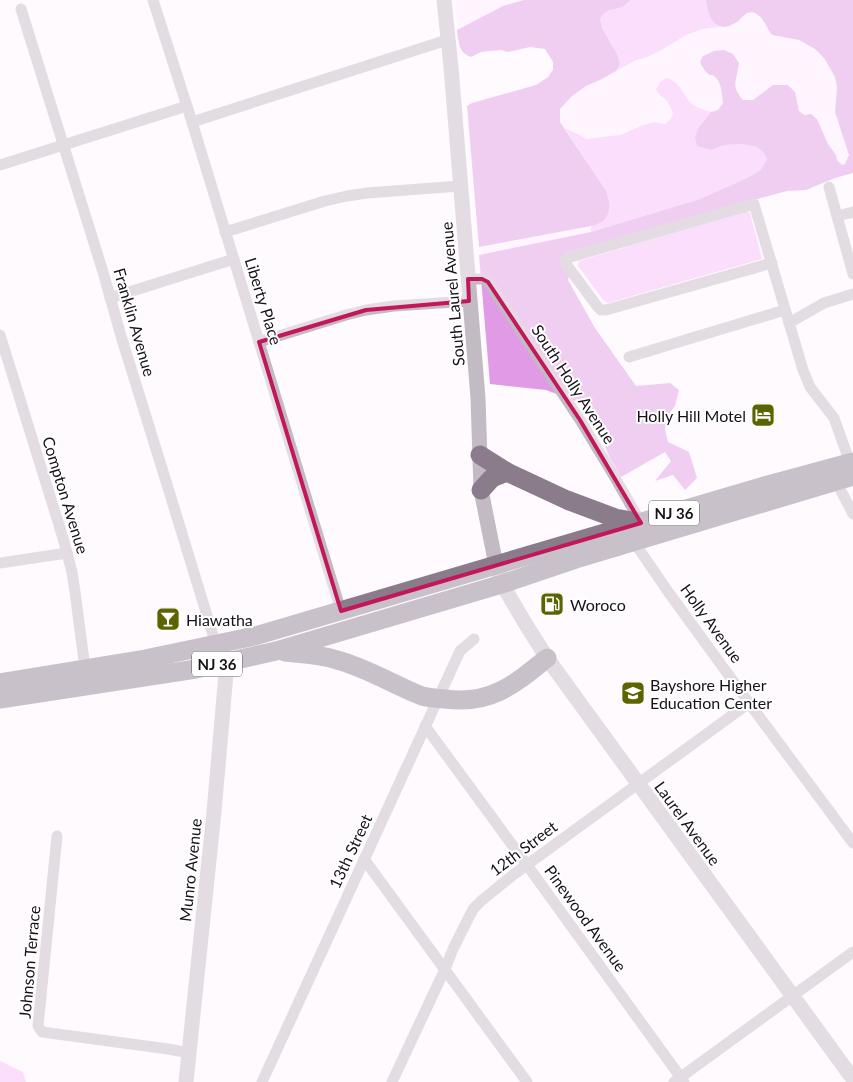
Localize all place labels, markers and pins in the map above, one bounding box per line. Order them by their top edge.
hotel icon: Holly Hill Motel [750,402,776,428]
place label: Holly Hill Motel [636,406,746,425]
fuel station icon: Woroco [539,591,565,617]
place label: Woroco [570,595,626,614]
bar icon: Hiawatha [155,606,181,632]
place label: Hiawatha [186,610,253,629]
place label: Bayshore Higher Education Center [650,675,772,712]
school or university icon: Bayshore Higher Education Center [620,680,646,706]

